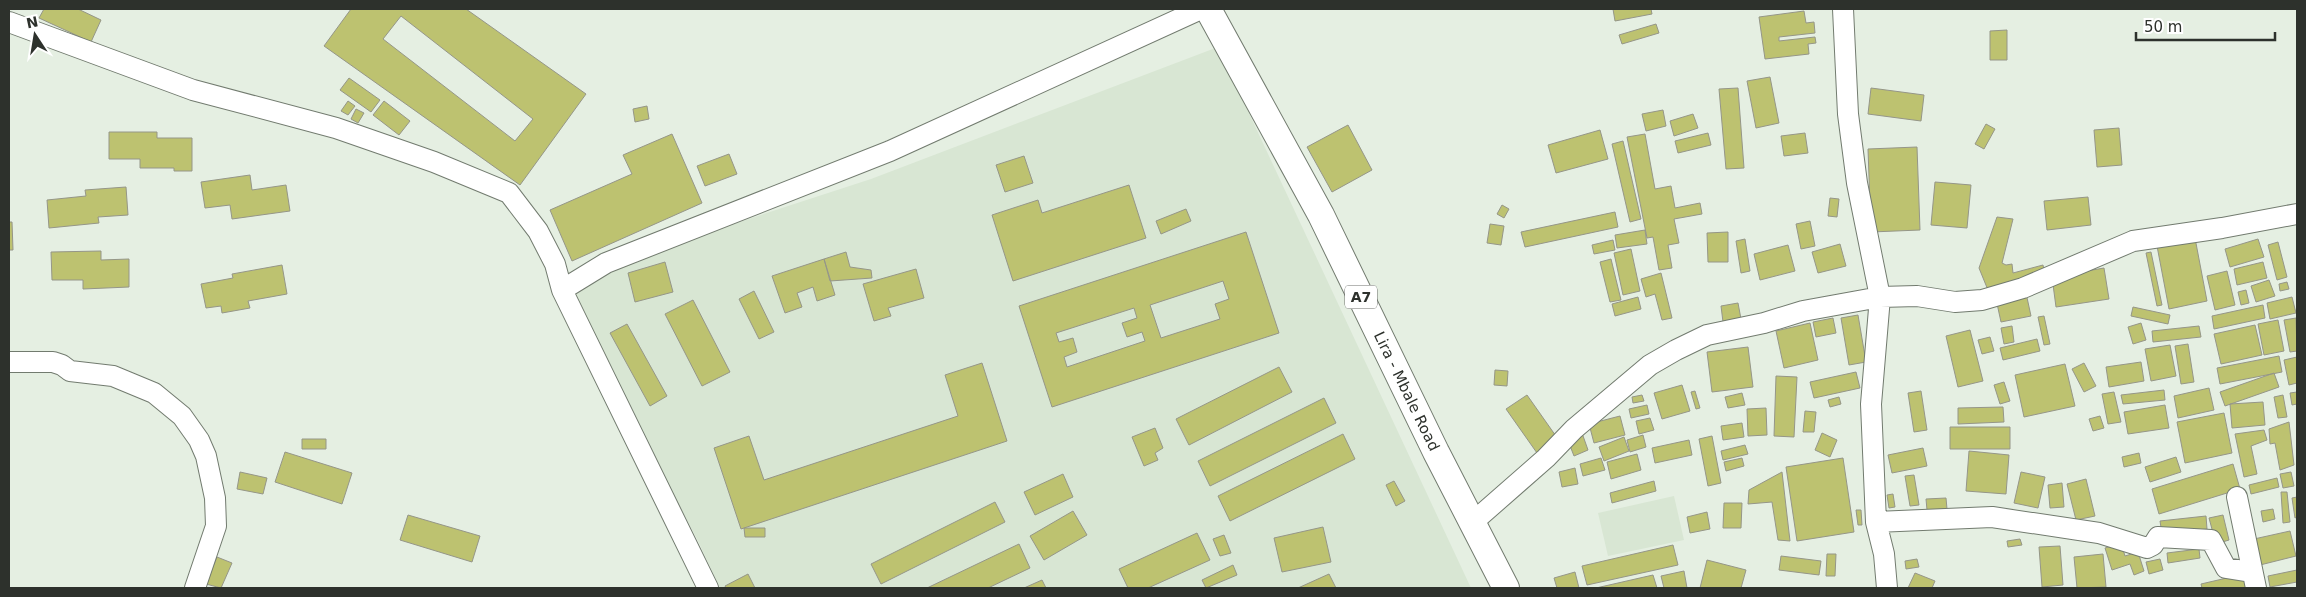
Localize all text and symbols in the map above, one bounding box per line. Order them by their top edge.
north arrow [10,10,60,60]
scale bar [2136,10,2275,42]
text: N [25,13,40,31]
text: 50 m [2144,18,2182,36]
road number: A7 [1345,286,1377,308]
street label: Lira - Mbale Road [1370,329,1443,454]

